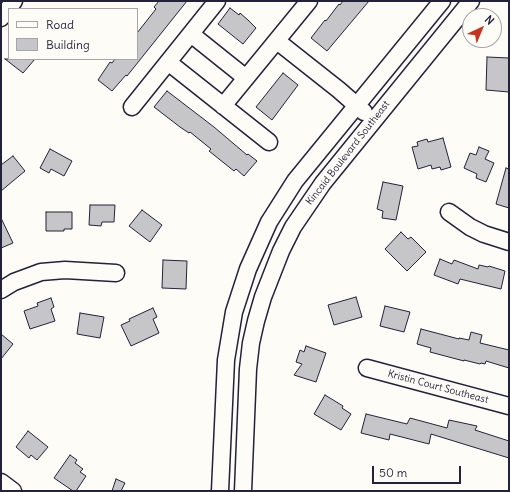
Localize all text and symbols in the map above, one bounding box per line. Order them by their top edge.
legend [8,8,138,60]
north arrow [462,8,502,48]
text: N [482,12,497,28]
text: Road [46,17,74,32]
text: Building [46,37,90,52]
street label: Kincaid Boulevard Southeast [304,98,392,208]
street label: Kristin Court Southeast [386,368,490,406]
scale bar [374,458,463,484]
text: 50 m [379,465,407,480]

